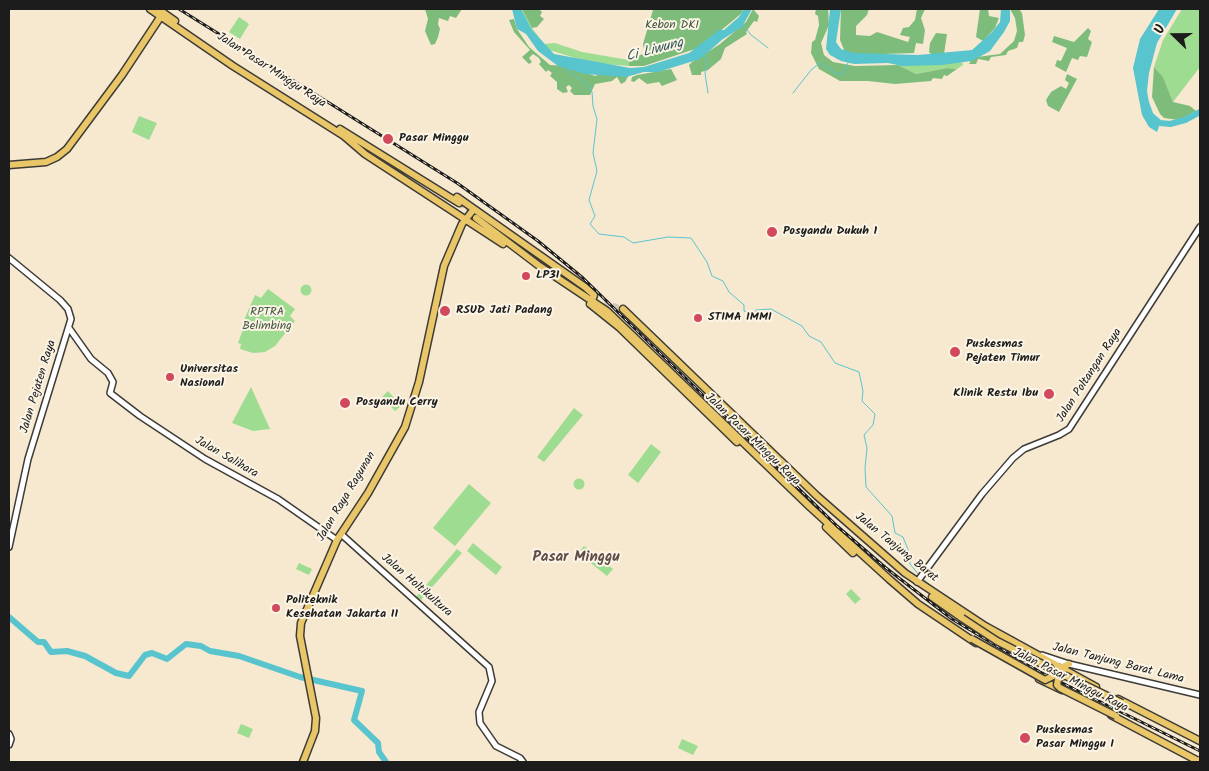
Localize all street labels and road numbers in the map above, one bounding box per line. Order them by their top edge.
street label: Jalan Pasar Minggu Raya [214,30,328,112]
street label: Jalan Poltangan Raya [1054,326,1126,426]
street label: Jalan Pejaten Raya [18,339,60,435]
street label: Jalan Pasar Minggu Raya [701,391,803,489]
street label: Jalan Salihara [192,434,260,482]
street label: Jalan Raya Ragunan [314,449,380,545]
street label: Jalan Tanjung Barat [852,510,940,586]
street label: Jalan Holtikultura [378,551,454,621]
street label: Jalan Tanjung Barat Lama [1051,641,1185,687]
street label: Jalan Pasar Minggu Raya [1010,646,1130,716]

